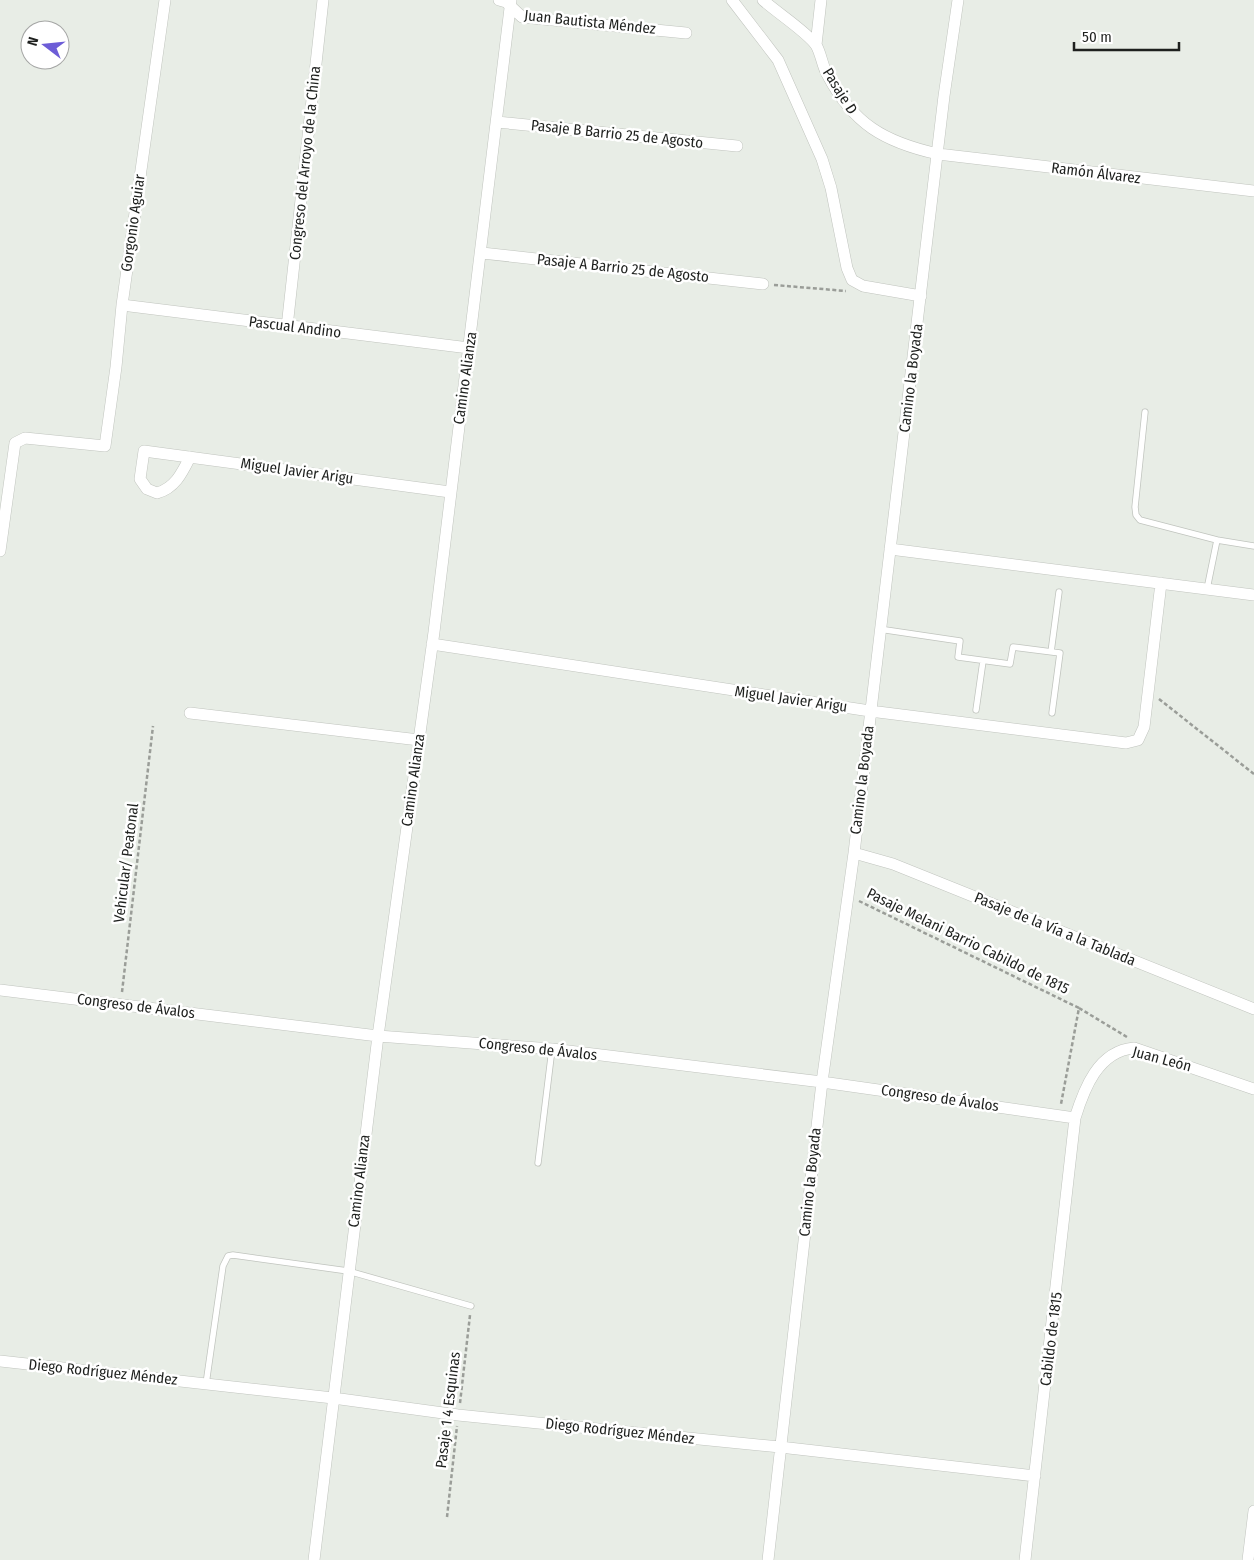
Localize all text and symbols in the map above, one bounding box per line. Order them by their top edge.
street label: Juan Bautista Méndez [523,6,657,38]
north arrow [20,20,70,70]
scale bar [1074,20,1179,52]
text: 50 m [1082,28,1112,46]
text: N [24,35,42,48]
street label: Pasaje D [819,64,861,118]
street label: Congreso del Arroyo de la China [286,65,324,261]
street label: Pasaje B Barrio 25 de Agosto [530,116,704,152]
street label: Ramón Álvarez [1050,159,1142,187]
street label: Gorgonio Aguiar [117,172,149,273]
street label: Pasaje A Barrio 25 de Agosto [536,250,710,286]
street label: Pascual Andino [248,312,342,342]
street label: Camino la Boyada [895,323,927,433]
street label: Camino Alianza [450,330,480,426]
street label: Miguel Javier Arigu [240,454,354,488]
street label: Miguel Javier Arigu [734,682,848,716]
street label: Camino la Boyada [846,725,878,835]
street label: Camino Alianza [398,732,428,828]
street label: Vehicular/ Peatonal [110,802,142,924]
street label: Pasaje Melani Barrio Cabildo de 1815 [864,884,1072,998]
street label: Pasaje de la Vía a la Tablada [972,888,1138,970]
street label: Congreso de Ávalos [76,990,196,1022]
street label: Congreso de Ávalos [478,1034,598,1064]
street label: Juan León [1131,1043,1193,1075]
street label: Congreso de Ávalos [880,1081,1000,1115]
street label: Camino la Boyada [795,1127,825,1237]
street label: Camino Alianza [344,1134,374,1228]
street label: Cabildo de 1815 [1036,1291,1066,1387]
street label: Pasaje 1 4 Esquinas [432,1351,464,1469]
street label: Diego Rodríguez Méndez [28,1355,178,1389]
street label: Diego Rodríguez Méndez [545,1414,695,1448]

